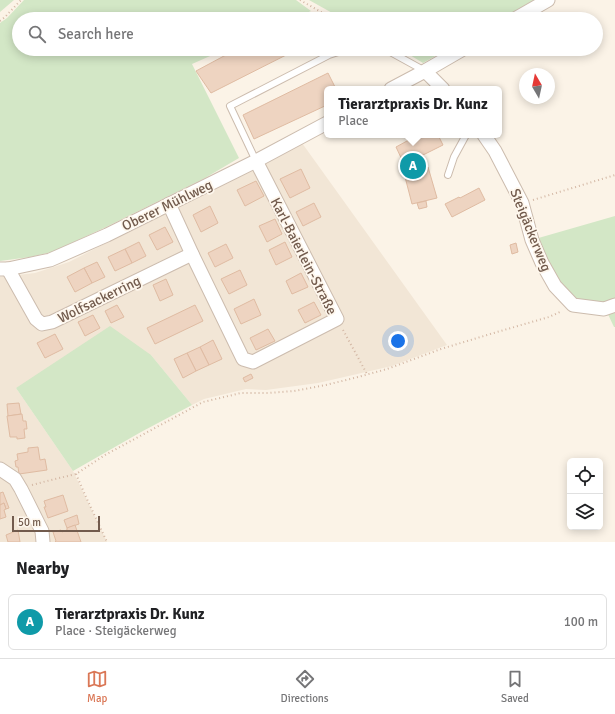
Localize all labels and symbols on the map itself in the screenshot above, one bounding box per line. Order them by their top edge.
north arrow [519,68,555,104]
pin: A [400,151,426,181]
street label: Oberer Mühlweg [119,176,215,235]
street label: Steigäckerweg [506,186,555,274]
street label: Karl-Baierlein-Straße [267,195,340,318]
street label: Wolfsackerring [55,272,143,327]
your location [388,331,408,351]
scale bar [12,514,100,533]

